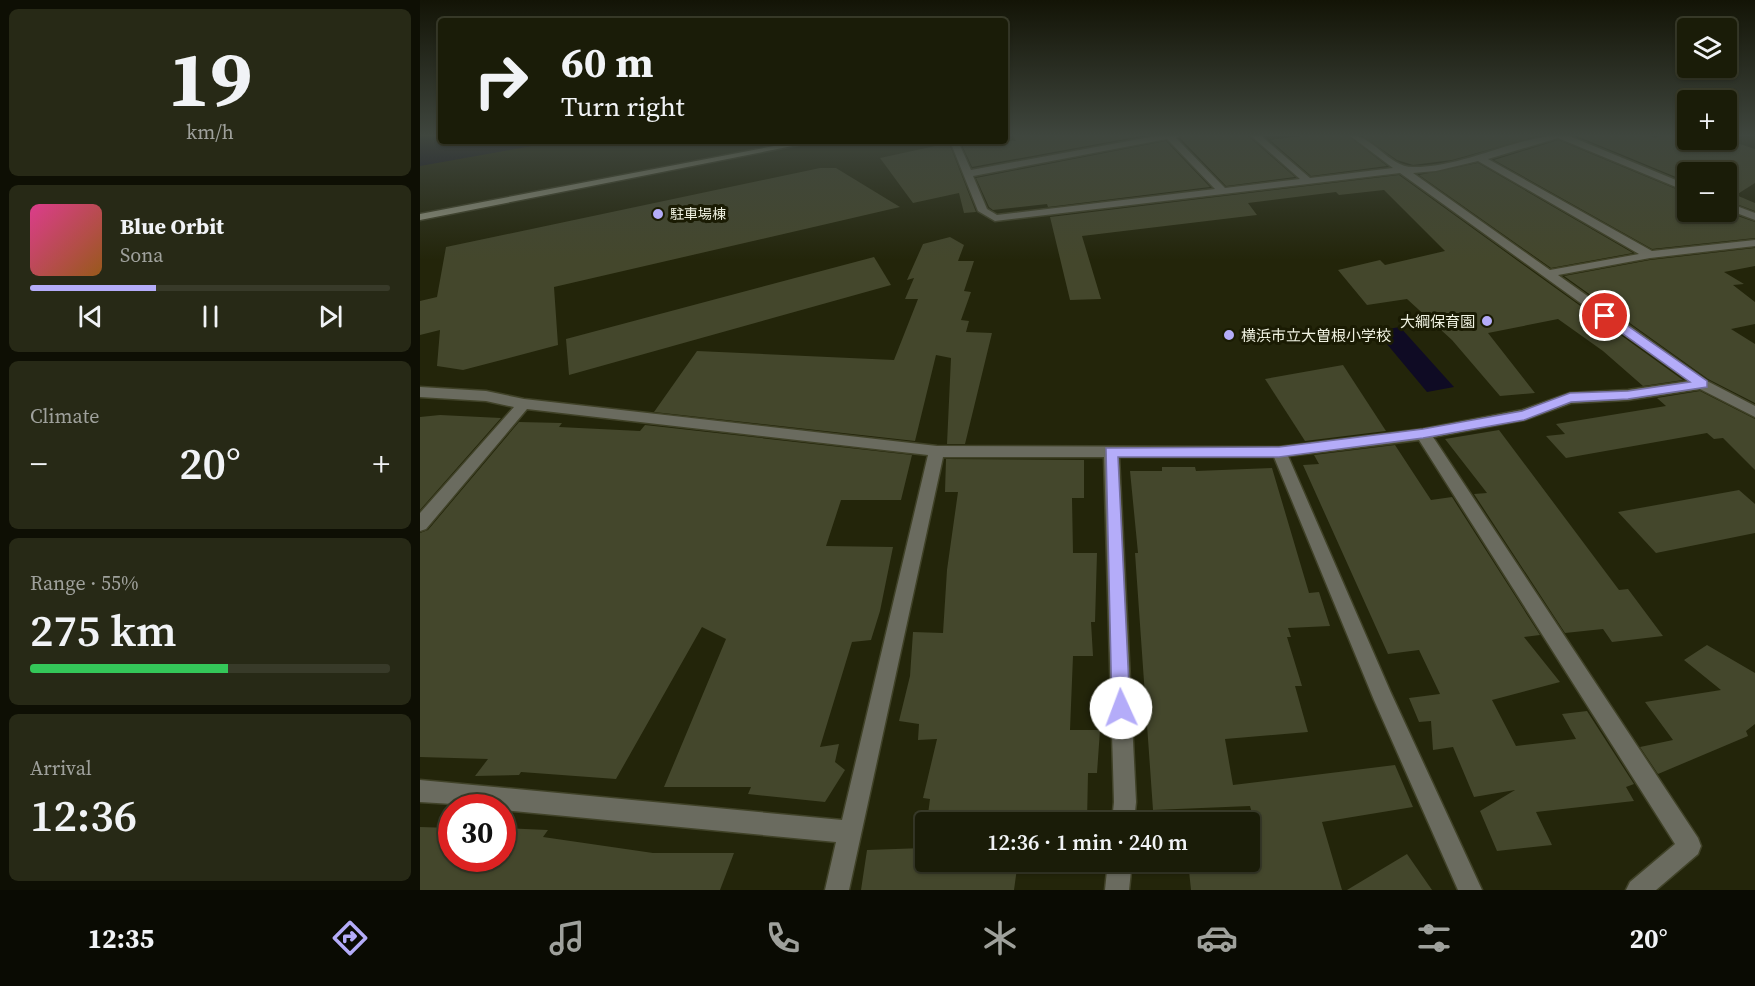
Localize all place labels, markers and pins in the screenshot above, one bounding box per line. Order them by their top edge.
place label: 駐車場棟 [670,204,726,224]
marker: 駐車場棟 [651,207,665,221]
pin [1579,290,1630,341]
place label: 大綱保育園 [1400,311,1475,332]
marker: 大綱保育園 [1480,314,1494,328]
place label: 横浜市立大曽根小学校 [1241,325,1391,346]
marker: 横浜市立大曽根小学校 [1222,328,1236,342]

